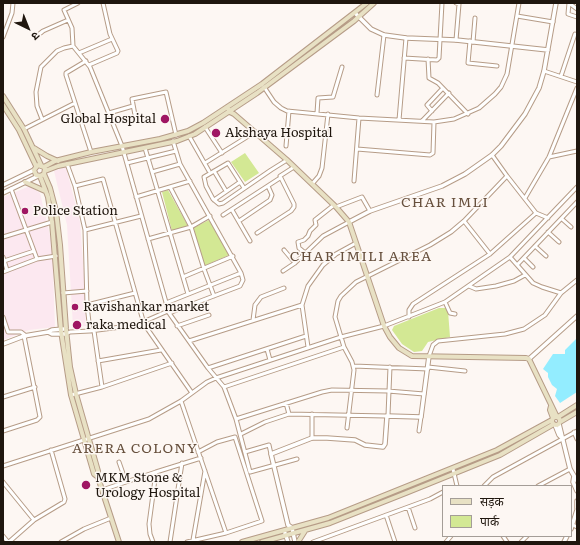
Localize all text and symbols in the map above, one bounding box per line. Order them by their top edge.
north arrow [8,8,48,48]
text: उ [28,29,44,45]
place label: Global Hospital [60,111,156,127]
marker: Global Hospital [159,113,171,125]
place label: Akshaya Hospital [225,125,333,141]
marker: Akshaya Hospital [210,127,222,139]
district label: CHAR IMLI [401,195,489,211]
place label: Police Station [33,203,118,219]
marker: Police Station [20,206,30,216]
district label: CHAR IMILI AREA [290,249,432,265]
place label: Ravishankar market [83,299,209,315]
marker: Ravishankar market [70,302,80,312]
place label: raka medical [86,317,166,333]
marker: raka medical [71,319,83,331]
district label: ARERA COLONY [72,441,198,457]
place label: MKM Stone & Urology Hospital [95,470,200,501]
marker: MKM Stone & Urology Hospital [80,479,92,491]
legend [442,485,572,537]
text: सड़क [480,492,504,510]
text: पार्क [480,512,499,530]

